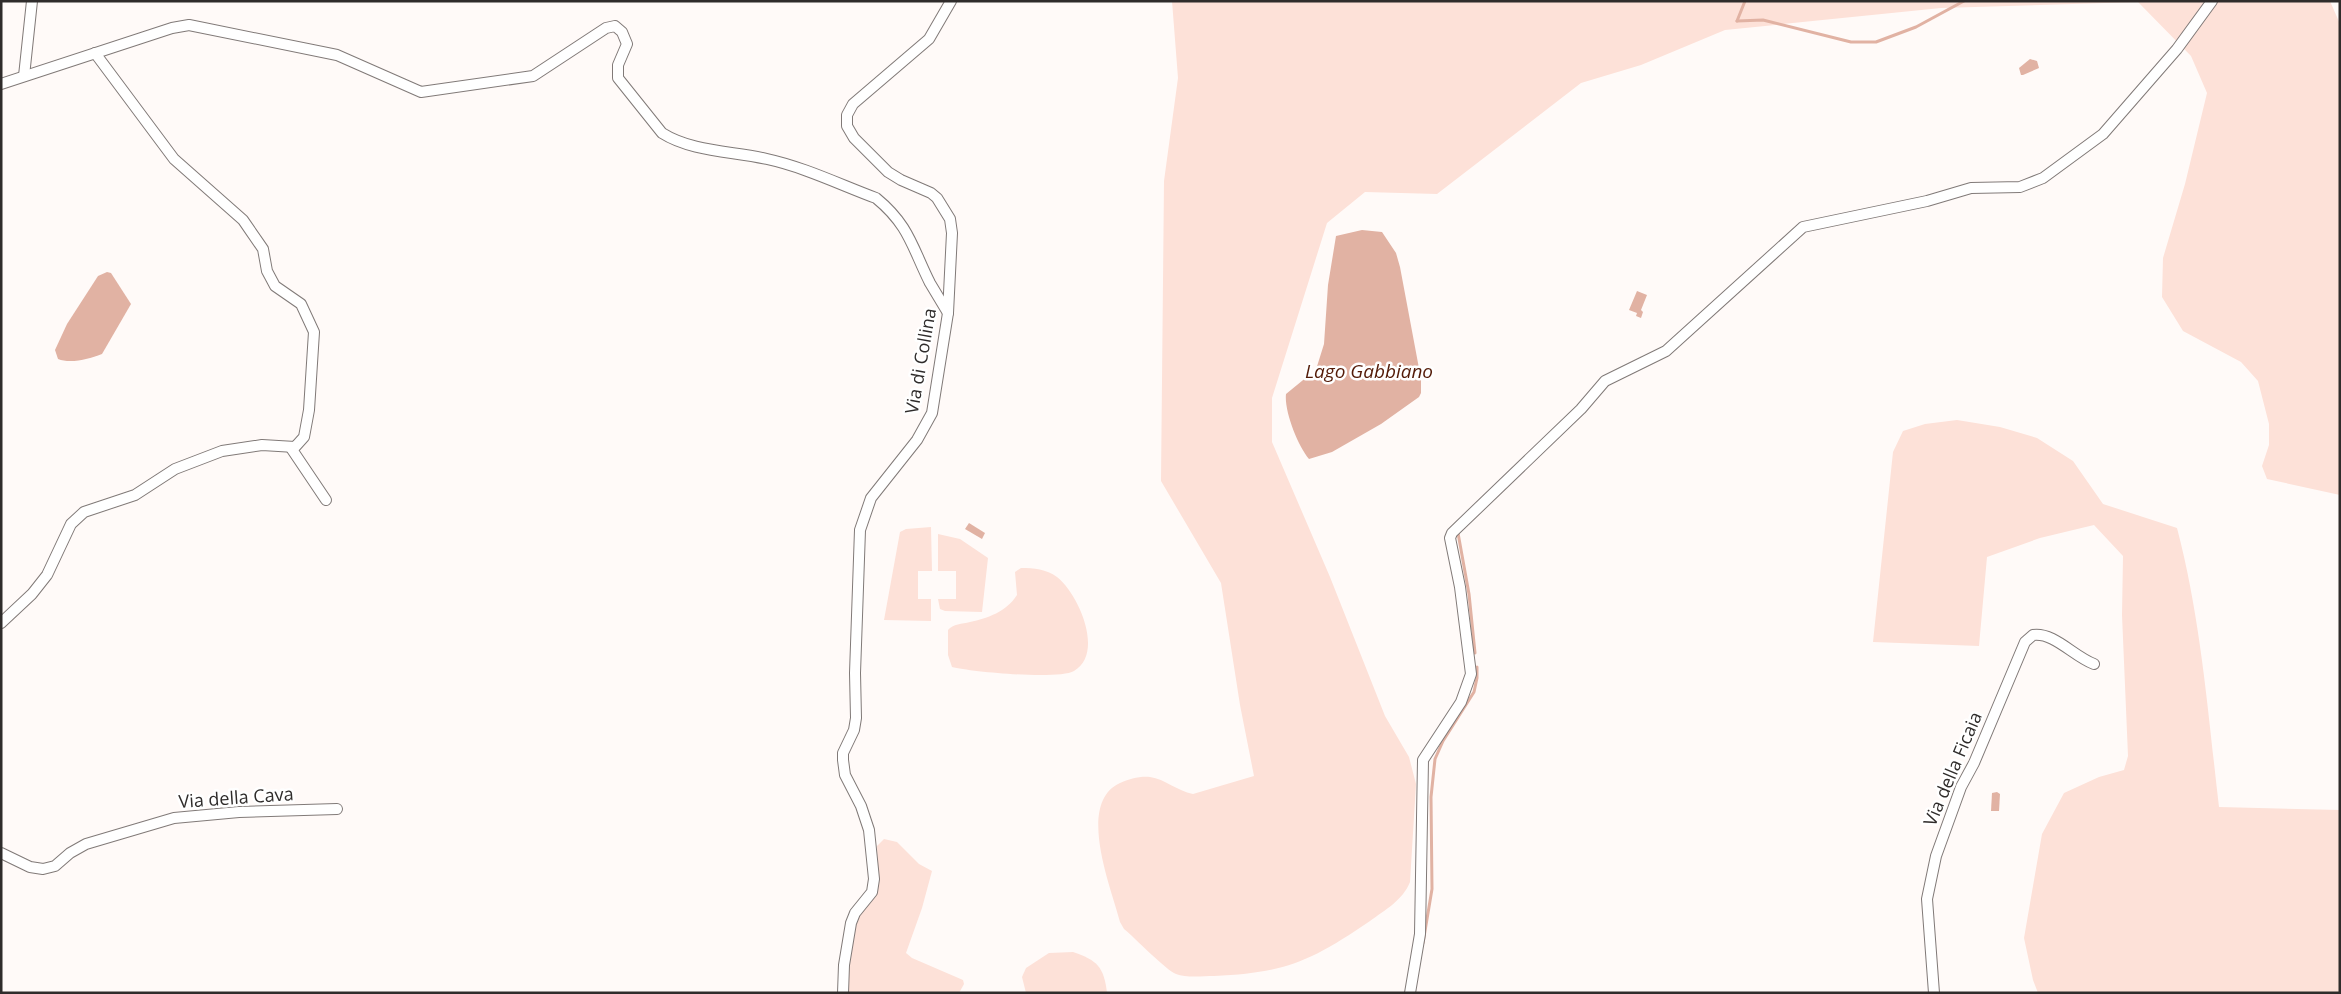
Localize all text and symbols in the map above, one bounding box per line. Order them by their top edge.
street label: Via di Collina [899,306,941,416]
water label: Lago Gabbiano [1305,358,1433,384]
street label: Via della Ficaia [1917,708,1987,829]
street label: Via della Cava [178,781,294,813]

